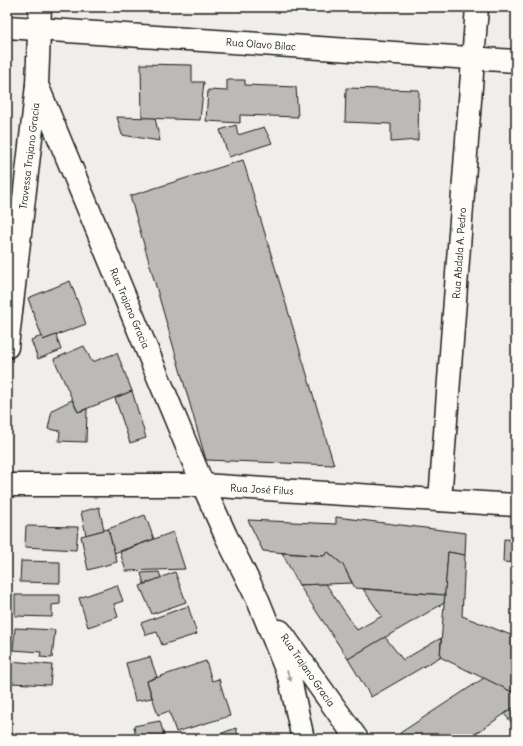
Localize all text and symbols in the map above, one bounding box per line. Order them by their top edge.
street label: Rua Olavo Bilac [225,36,297,53]
street label: Travessa Trajano Gracia [16,102,43,210]
street label: Rua Abdala A. Pedro [450,207,469,299]
street label: Rua Trajano Gracia [107,266,152,351]
street label: Rua José Filus [230,481,295,498]
street label: Rua Trajano Gracia [278,631,338,709]
one-way arrow [286,670,292,682]

